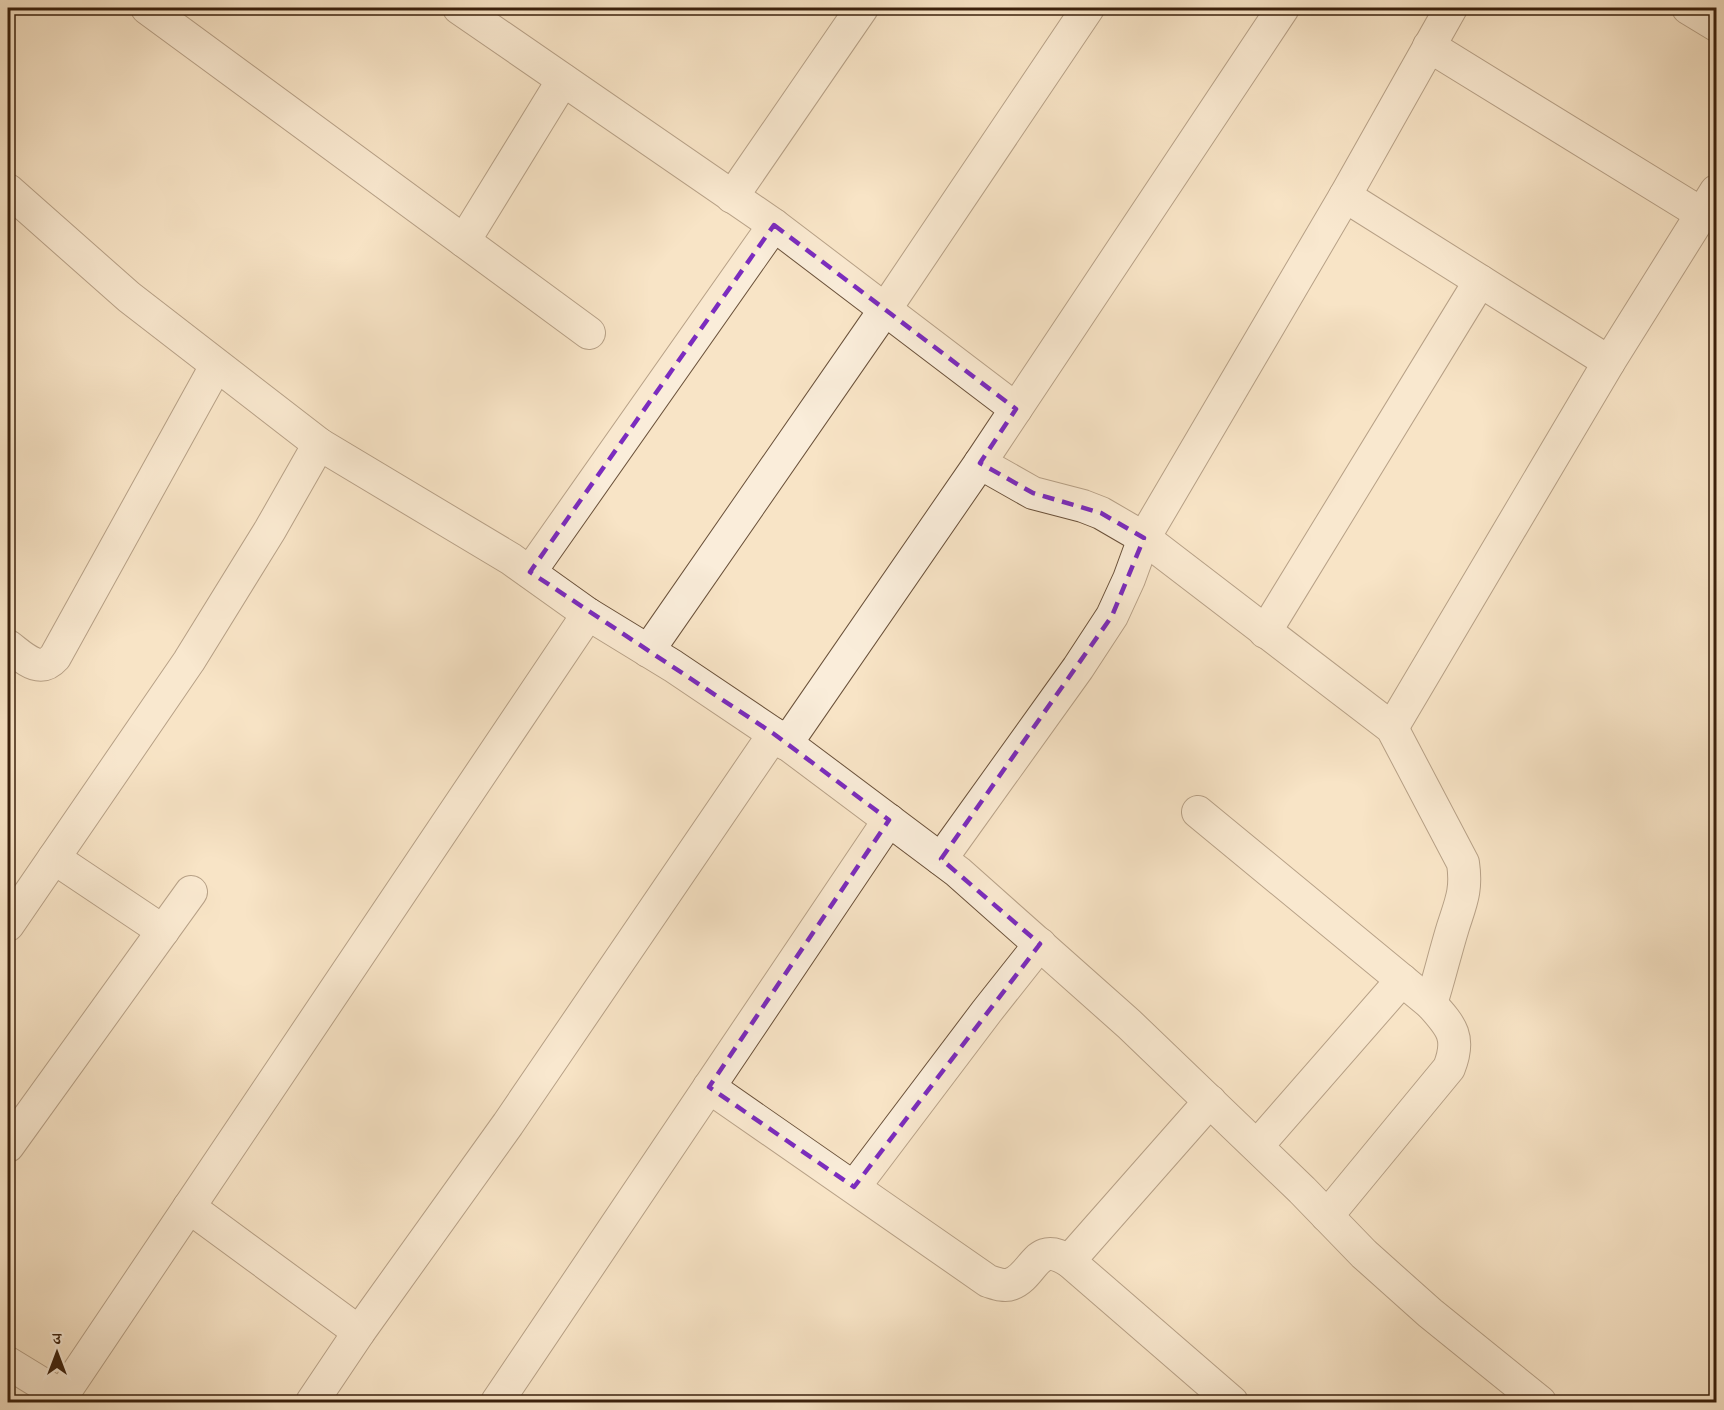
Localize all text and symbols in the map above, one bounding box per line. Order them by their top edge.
north arrow [27,1323,87,1383]
text: उ [52,1330,63,1350]

